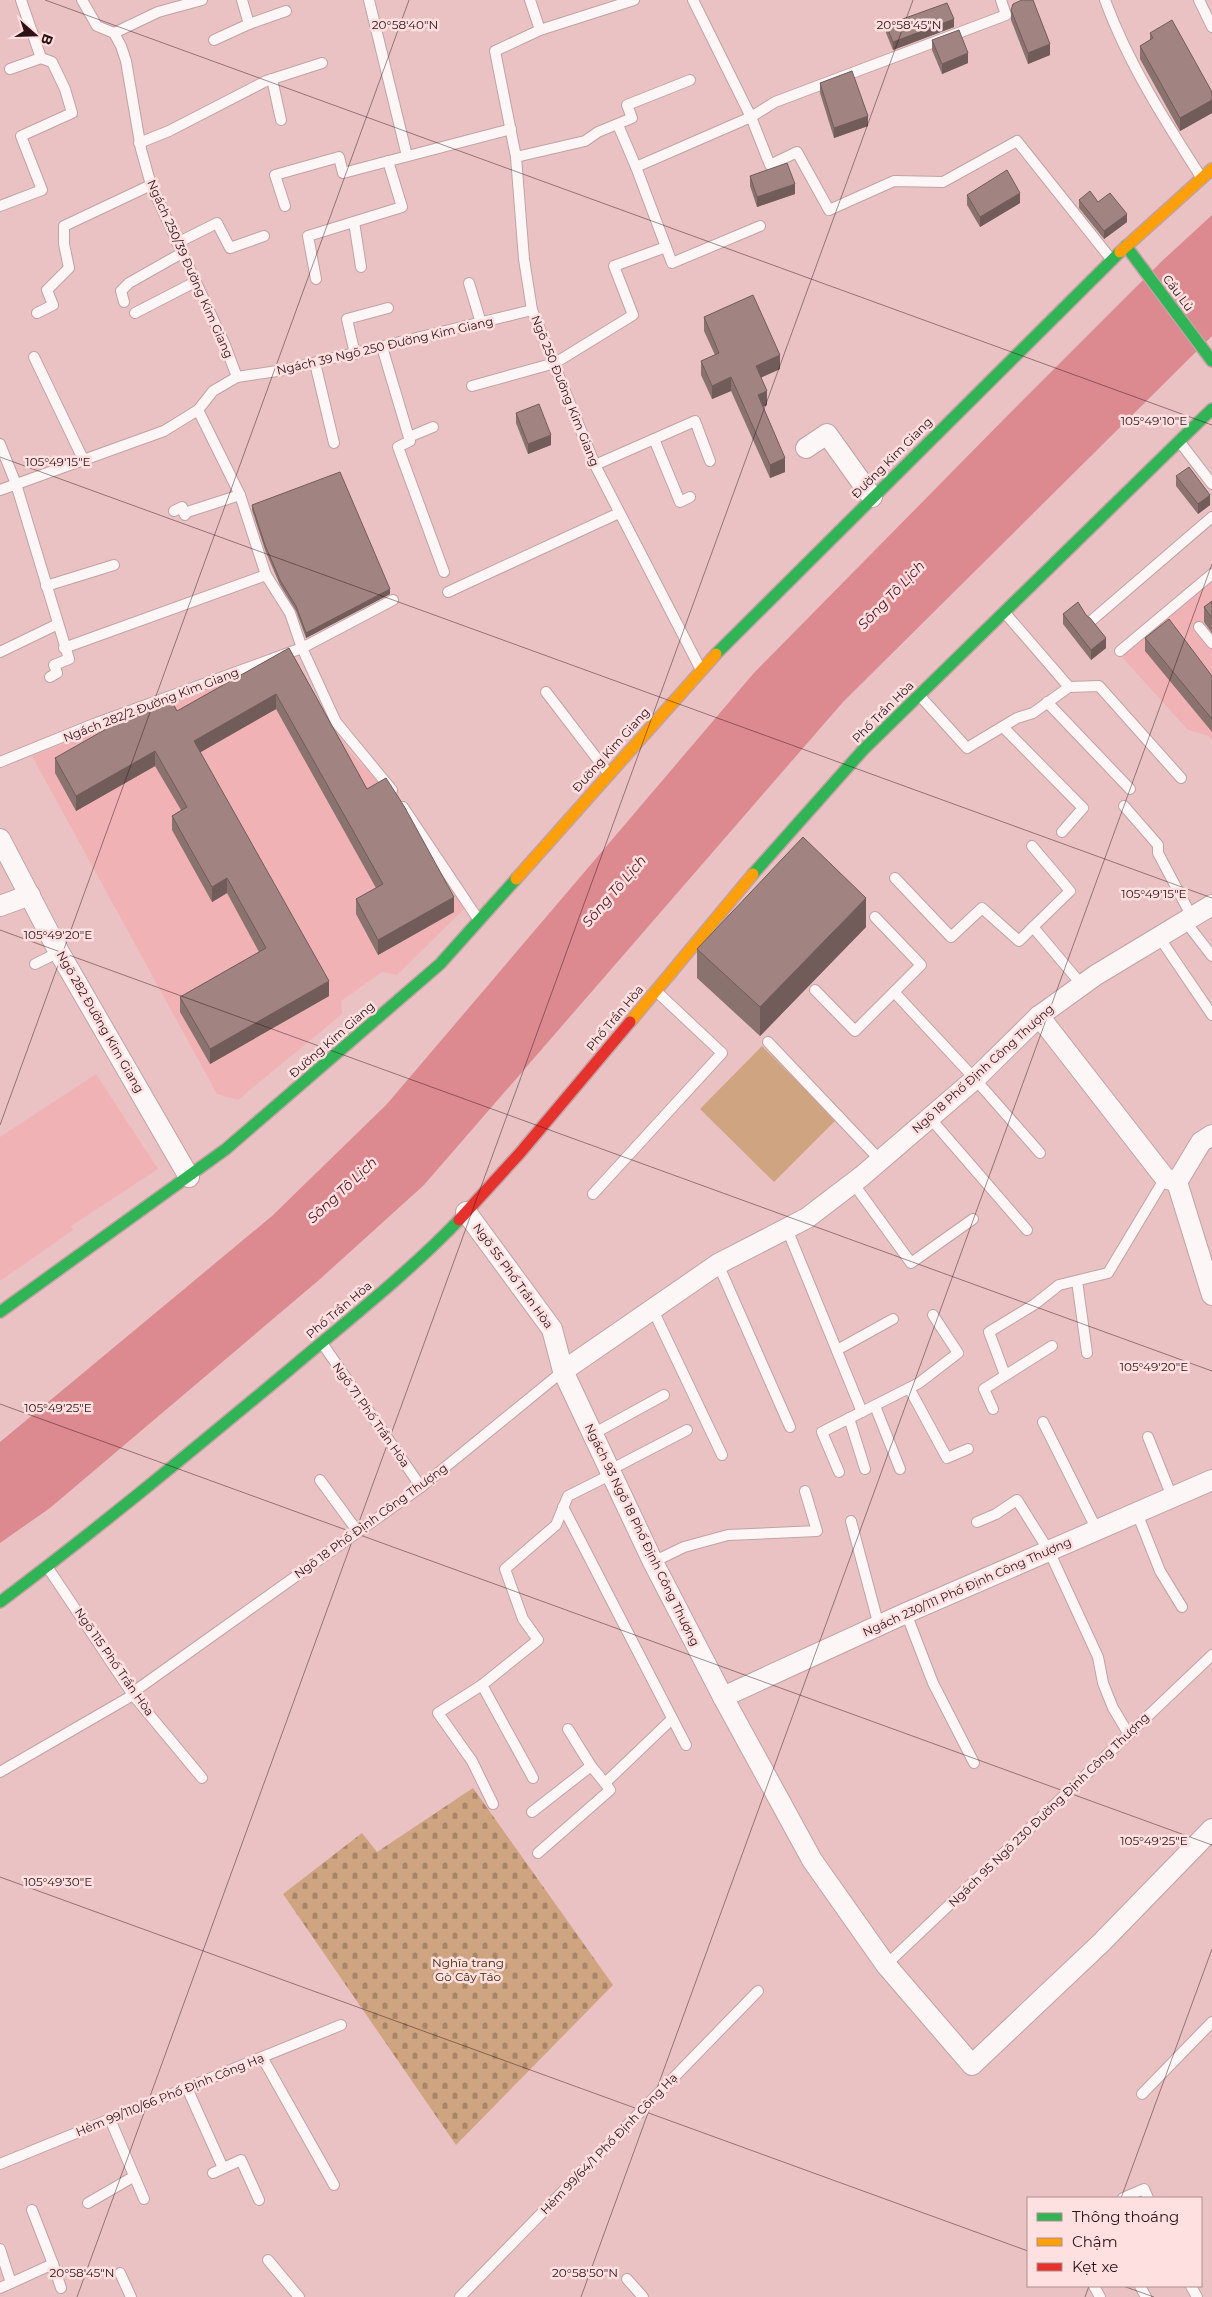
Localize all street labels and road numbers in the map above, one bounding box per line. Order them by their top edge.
street label: Ngách 250/39 Đường Kim Giang [144,177,237,360]
street label: Cầu Lủ [1160,272,1197,314]
street label: Ngách 39 Ngõ 250 Đường Kim Giang [275,313,495,378]
street label: Ngõ 250 Đường Kim Giang [528,313,603,469]
street label: Đường Kim Giang [848,414,935,501]
street label: Ngách 282/2 Đường Kim Giang [61,664,241,745]
street label: Phố Trần Hòa [849,678,917,746]
street label: Đường Kim Giang [569,704,652,795]
street label: Ngõ 282 Đường Kim Giang [54,948,147,1095]
street label: Phố Trần Hòa [583,982,646,1054]
street label: Đường Kim Giang [286,998,378,1081]
street label: Ngõ 18 Phố Định Công Thượng [909,1001,1057,1136]
street label: Ngõ 55 Phố Trần Hòa [470,1220,557,1331]
street label: Phố Trần Hòa [303,1278,375,1341]
street label: Ngõ 71 Phố Trần Hòa [330,1359,413,1470]
street label: Ngách 93 Ngõ 18 Phố Định Công Thượng [582,1421,703,1649]
street label: Ngõ 18 Phố Định Công Thượng [291,1460,450,1581]
street label: Ngách 230/111 Phố Định Công Thượng [860,1534,1073,1640]
street label: Ngõ 115 Phố Trần Hòa [71,1605,157,1719]
street label: Ngách 95 Ngõ 230 Đường Định Công Thượng [945,1709,1152,1910]
street label: Hẻm 99/110/66 Phố Định Công Hạ [74,2050,266,2139]
street label: Hẻm 99/64/1 Phố Định Công Hạ [537,2070,680,2217]

